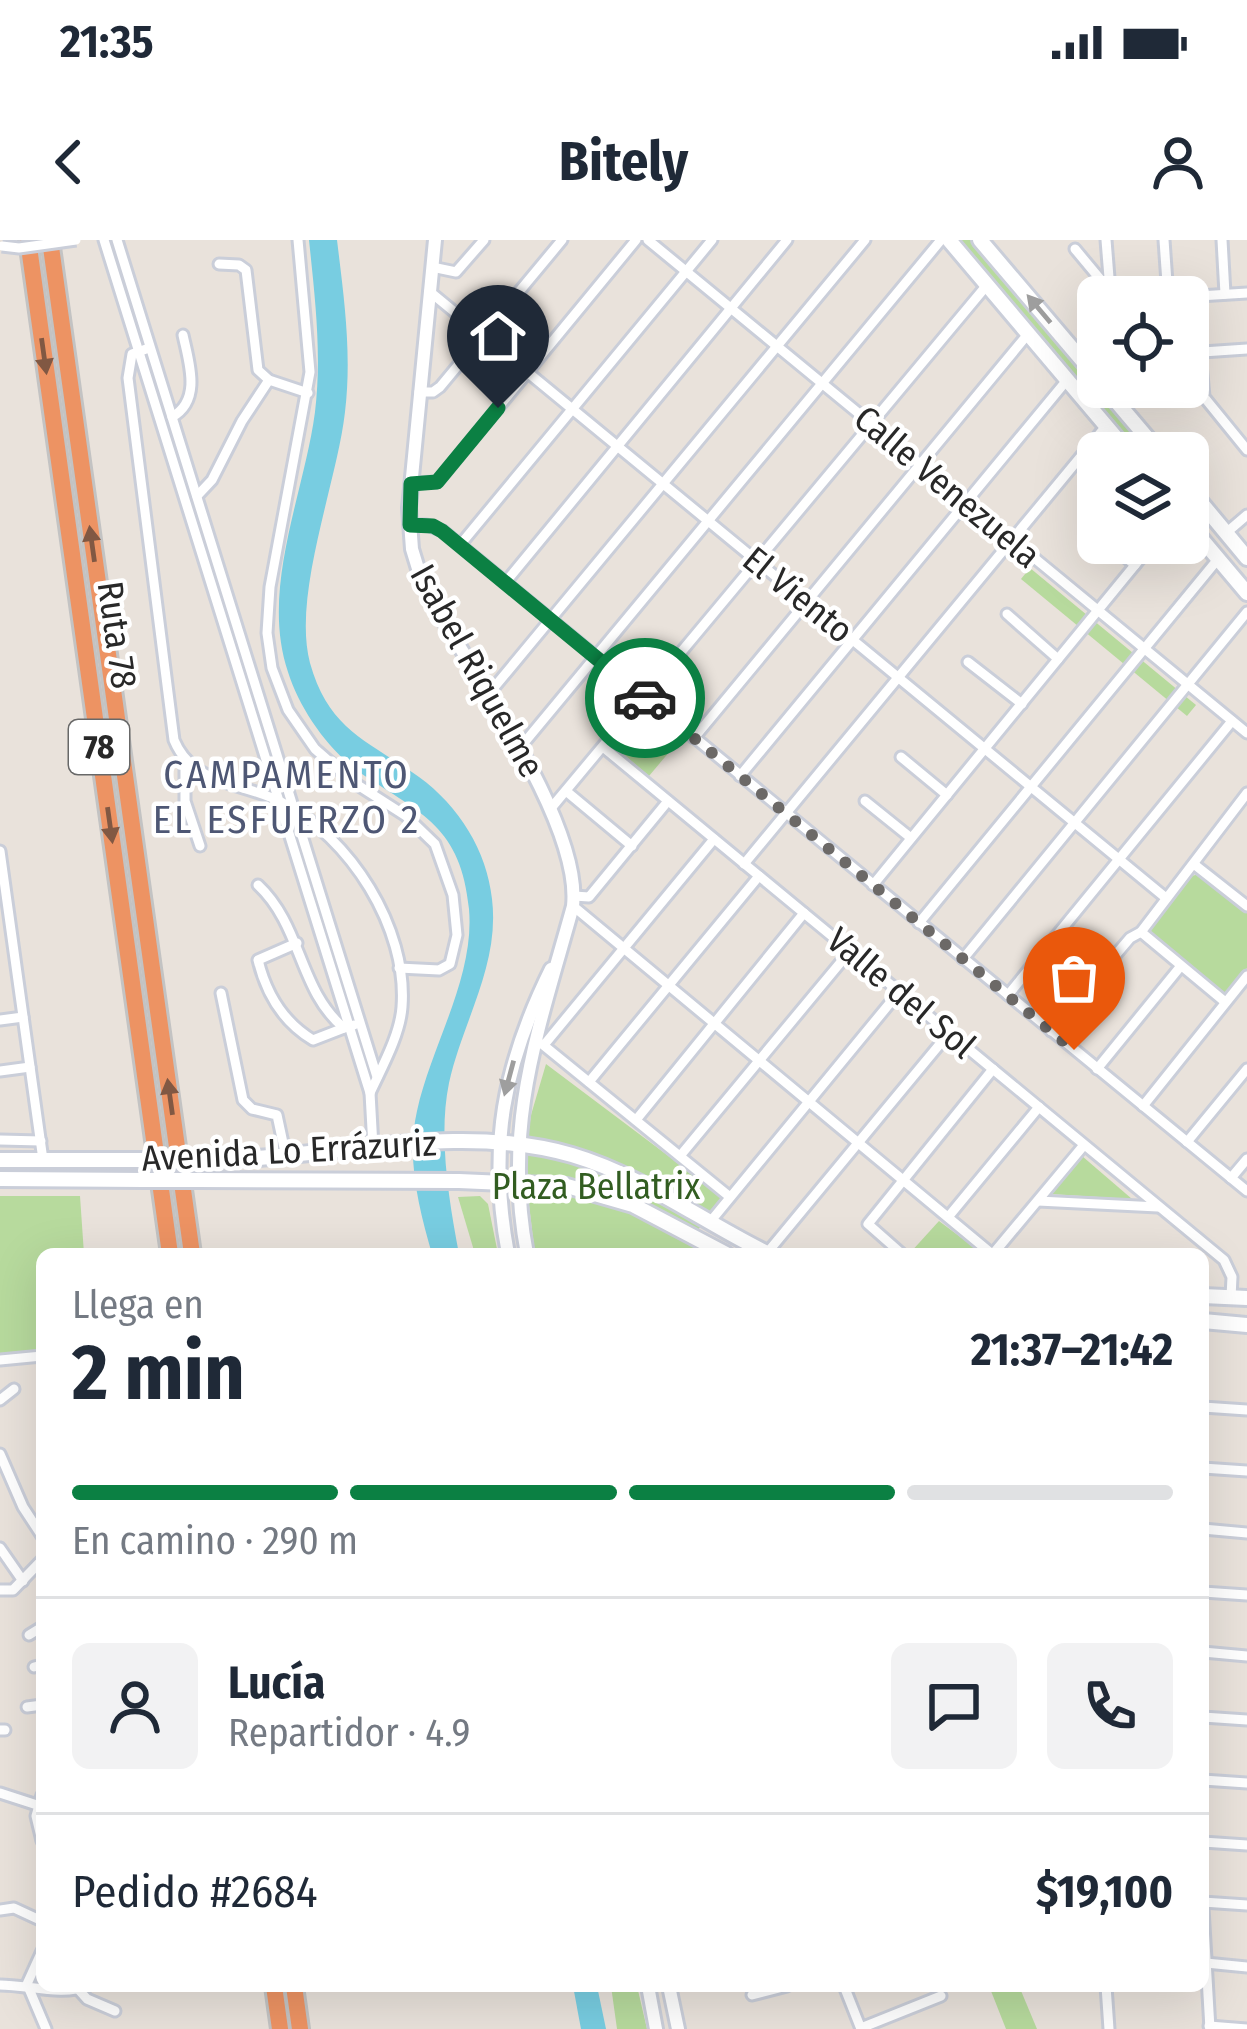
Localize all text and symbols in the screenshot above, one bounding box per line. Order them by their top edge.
text: 21:35 [60,15,154,69]
icon: back [36,129,102,195]
icon: person [1145,129,1211,195]
text: Bitely [559,130,688,194]
map controls [1077,276,1209,564]
button: locate [1077,276,1209,408]
pin [447,285,549,408]
one-way arrow [1026,295,1053,324]
icon: home [465,303,531,369]
one-way arrow [35,338,54,375]
street label: Calle Venezuela [845,396,1049,578]
button: layers [1077,432,1209,564]
one-way arrow [82,525,101,562]
street label: El Viento [734,537,862,653]
street label: Isabel Riquelme [400,557,554,785]
street label: Ruta 78 [88,578,146,692]
courier [585,638,705,758]
icon: car [612,665,678,731]
road number: 78 [69,720,129,774]
district label: CAMPAMENTO EL ESFUERZO 2 [153,752,421,843]
one-way arrow [101,807,120,844]
street label: Valle del Sol [818,918,984,1068]
pin [1023,927,1125,1050]
icon: bag [1041,945,1107,1011]
one-way arrow [498,1059,517,1096]
one-way arrow [160,1077,179,1115]
street label: Avenida Lo Errázuriz [140,1121,438,1181]
park label: Plaza Bellatrix [492,1165,700,1209]
text: Llega en [72,1282,204,1328]
text: 21:37–21:42 [971,1323,1173,1377]
text: 2 min [72,1326,245,1420]
text: En camino · 290 m [72,1518,358,1564]
button: person [72,1643,198,1769]
button: chat [891,1643,1017,1769]
button: phone [1047,1643,1173,1769]
text: Lucía [228,1656,325,1710]
text: Repartidor · 4.9 [228,1710,470,1756]
text: Pedido #2684 [72,1865,318,1919]
text: $19,100 [1036,1865,1173,1919]

